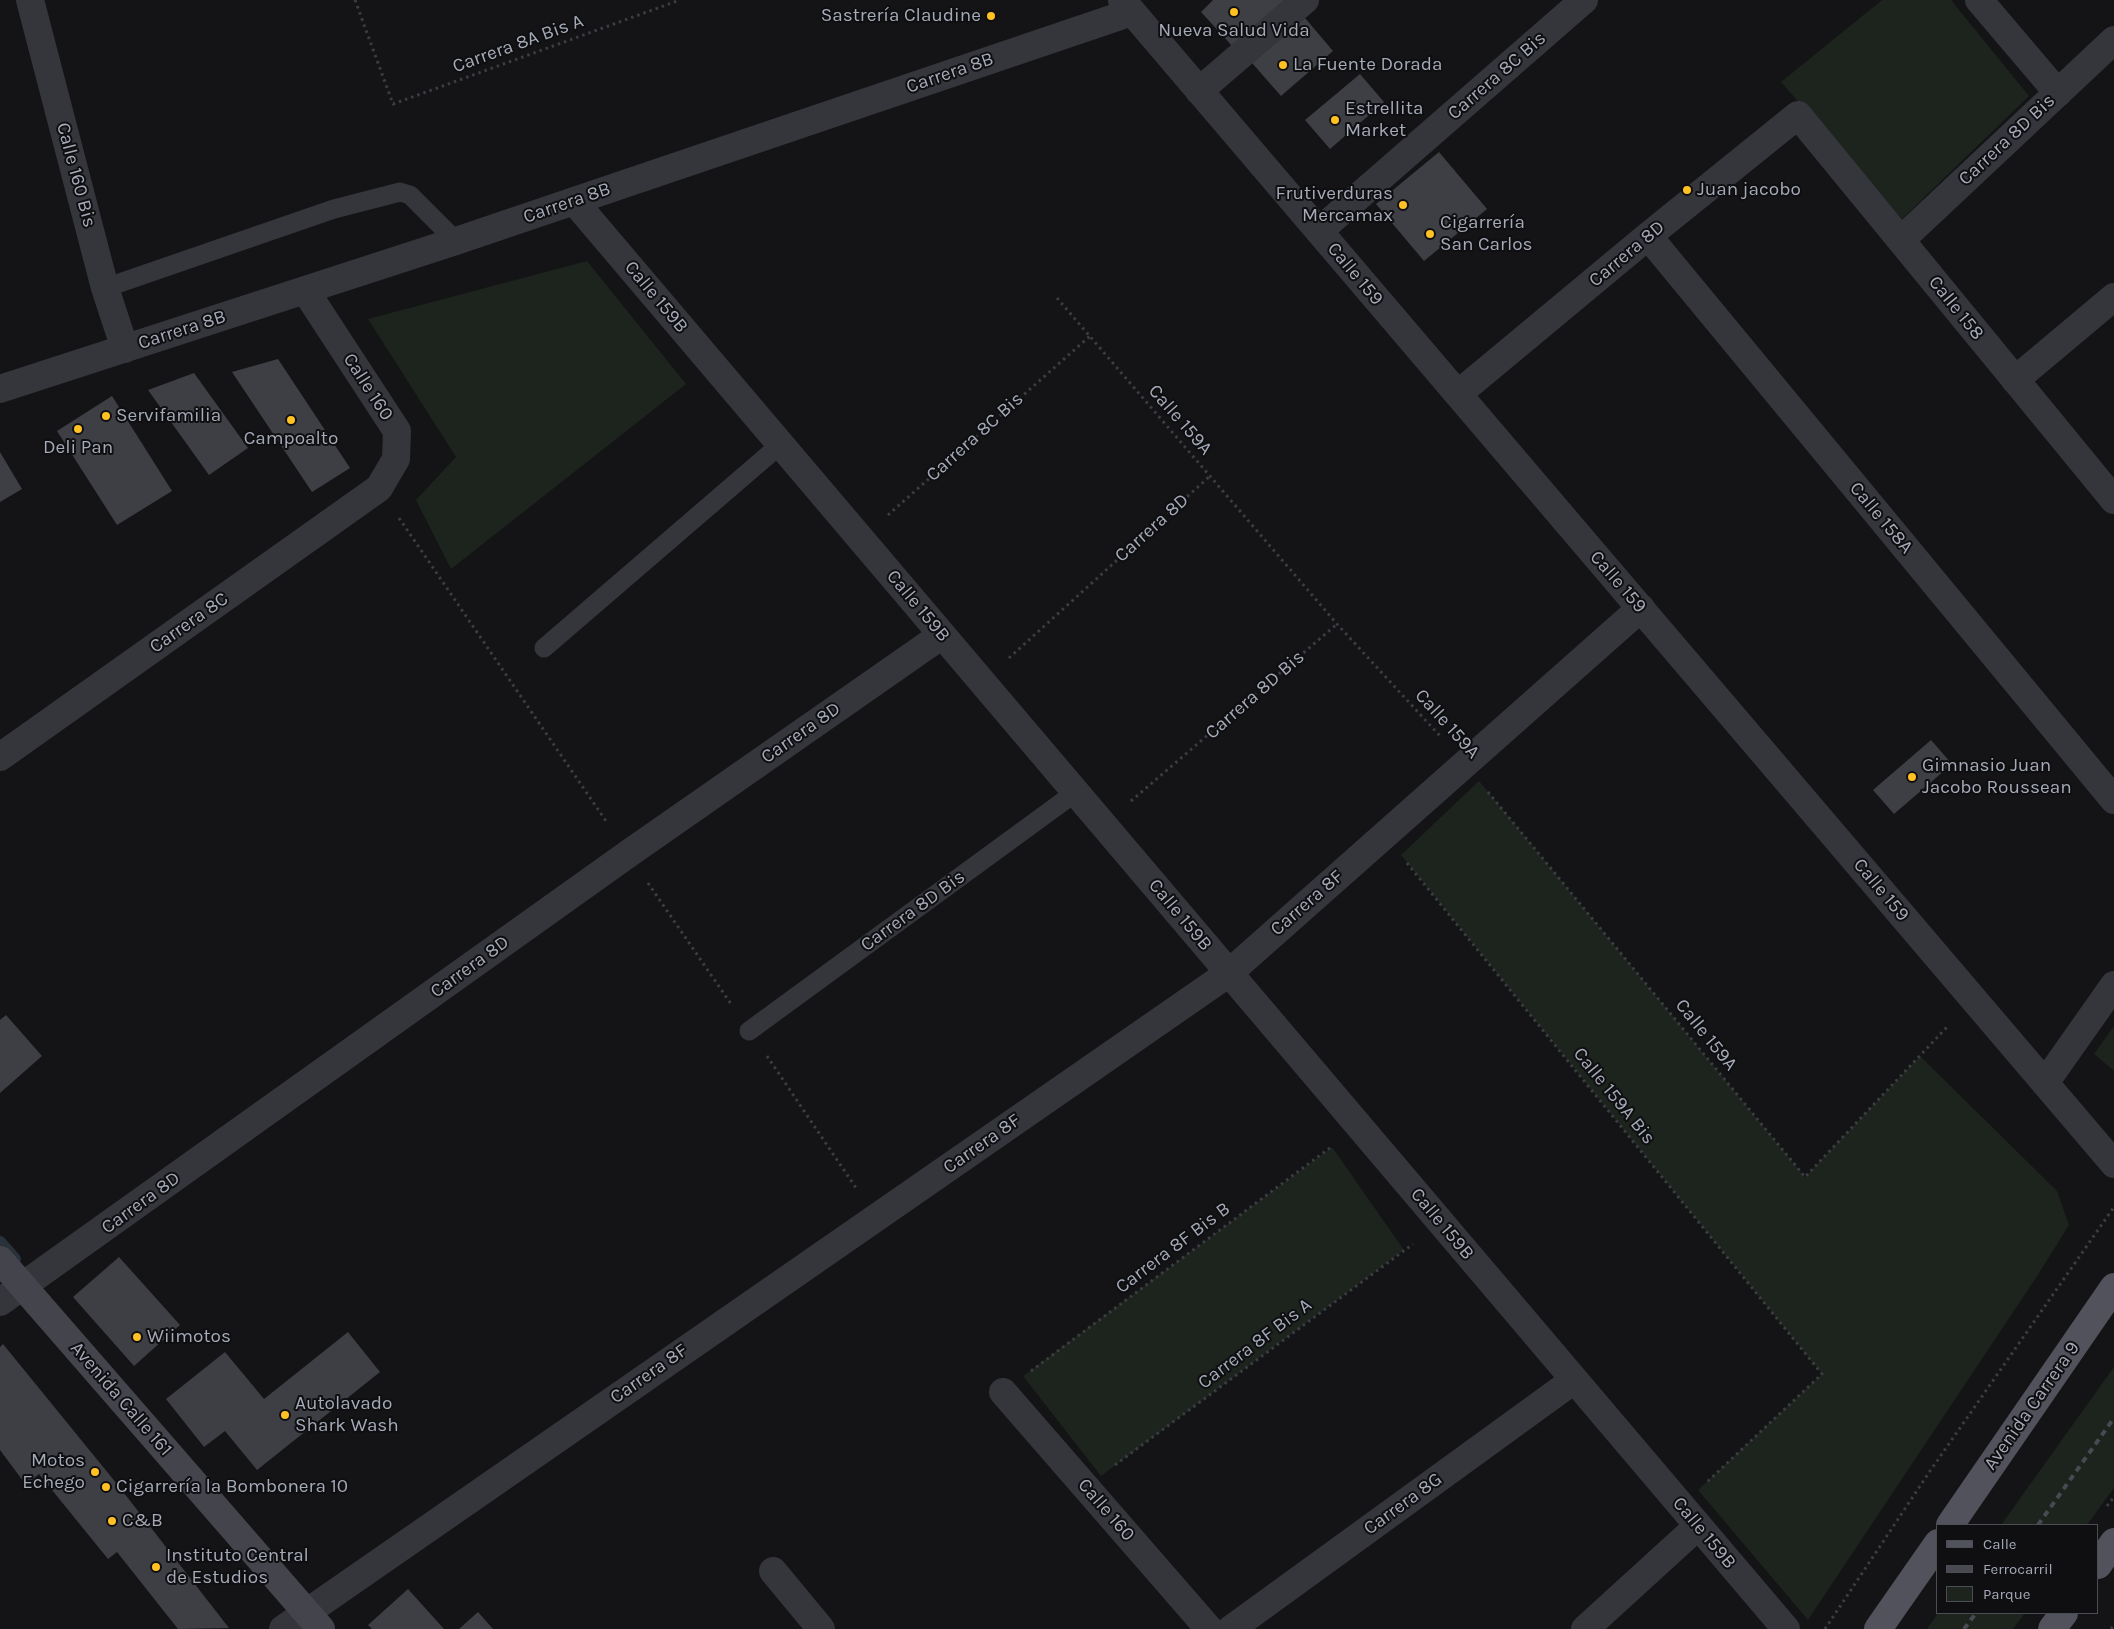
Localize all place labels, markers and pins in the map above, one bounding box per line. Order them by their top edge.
place label: Sastrería Claudine [821,5,981,27]
marker: Nueva Salud Vida [1228,6,1240,18]
marker: Sastrería Claudine [985,10,997,22]
place label: Nueva Salud Vida [1158,20,1310,42]
place label: La Fuente Dorada [1293,54,1442,76]
marker: La Fuente Dorada [1277,59,1289,71]
place label: Estrellita Market [1345,98,1423,142]
marker: Estrellita Market [1329,114,1341,126]
place label: Juan jacobo [1697,179,1801,201]
place label: Frutiverduras Mercamax [1276,183,1393,227]
marker: Juan jacobo [1681,184,1693,196]
marker: Frutiverduras Mercamax [1397,199,1409,211]
place label: Cigarrería San Carlos [1440,212,1533,256]
marker: Cigarrería San Carlos [1424,228,1436,240]
place label: Servifamilia [116,405,221,427]
marker: Servifamilia [100,410,112,422]
marker: Campoalto [285,414,297,426]
marker: Deli Pan [72,423,84,435]
place label: Campoalto [244,428,338,450]
place label: Deli Pan [43,437,113,459]
place label: Gimnasio Juan Jacobo Roussean [1922,755,2072,799]
marker: Gimnasio Juan Jacobo Roussean [1906,771,1918,783]
place label: Wiimotos [147,1326,231,1348]
marker: Wiimotos [131,1331,143,1343]
place label: Autolavado Shark Wash [295,1393,399,1437]
marker: Autolavado Shark Wash [279,1409,291,1421]
place label: Motos Echego [22,1450,85,1494]
marker: Motos Echego [89,1466,101,1478]
place label: Cigarrería la Bombonera 10 [116,1476,348,1498]
marker: Cigarrería la Bombonera 10 [100,1481,112,1493]
place label: C&B [122,1510,163,1532]
marker: C&B [106,1515,118,1527]
place label: Instituto Central de Estudios [166,1545,309,1589]
marker: Instituto Central de Estudios [150,1561,162,1573]

